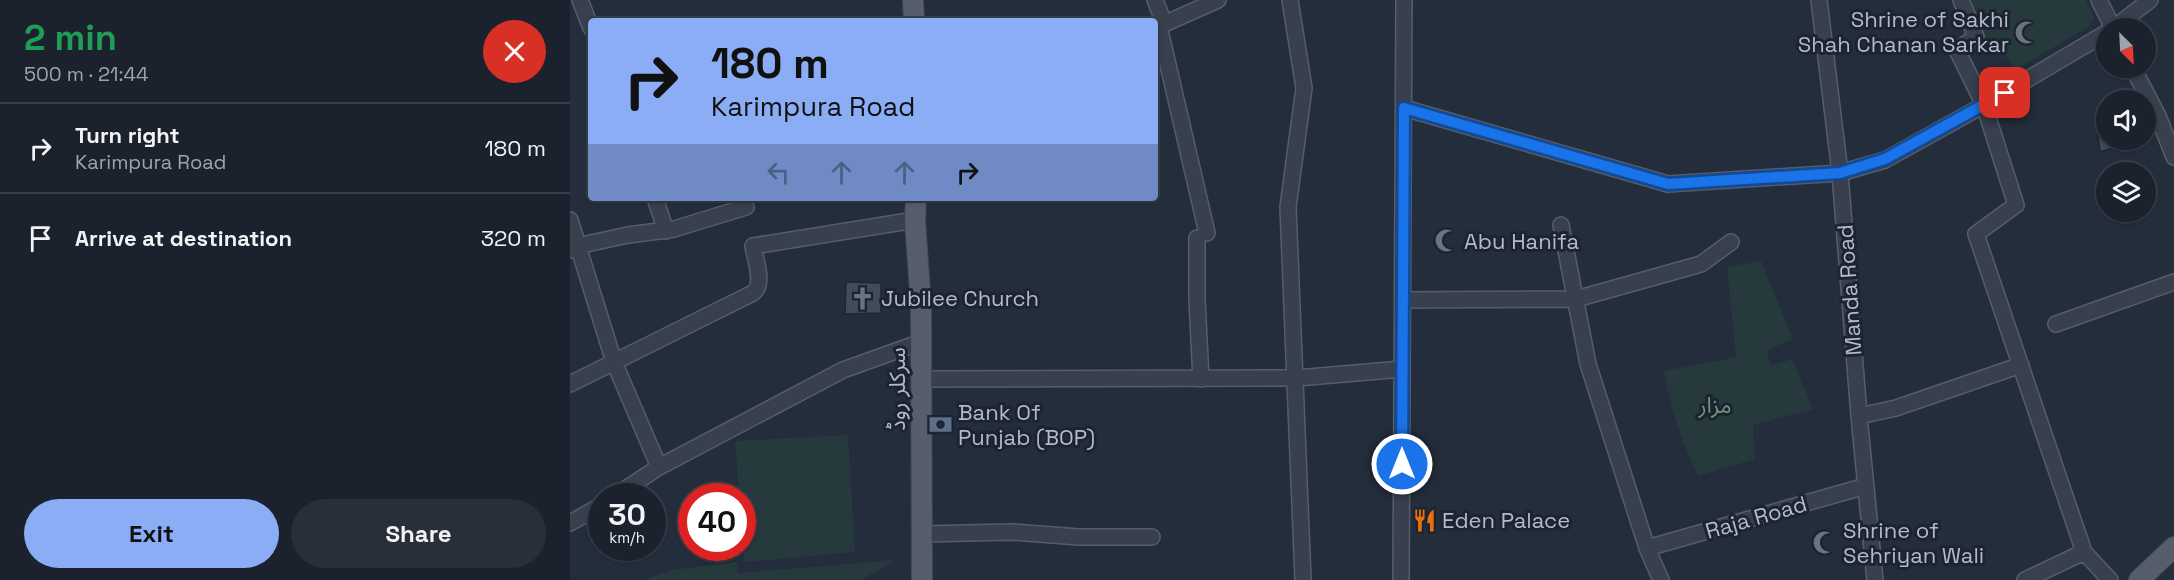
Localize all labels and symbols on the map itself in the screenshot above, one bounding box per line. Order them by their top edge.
place label: Shrine of Sakhi Shah Chanan Sarkar [1798,5,2009,58]
north arrow [2096,18,2156,78]
mosque icon: Shrine of Sakhi Shah Chanan Sarkar [2014,19,2040,45]
pin [1979,67,2030,118]
street label: Manda Road [1830,223,1868,357]
place label: Abu Hanifa [1464,227,1580,255]
mosque icon: Abu Hanifa [1433,228,1459,254]
place label: Jubilee Church [881,284,1039,312]
church icon: Jubilee Church [850,285,876,311]
street label: سرکلر روڈ [883,347,911,431]
park label: مزار [1697,391,1732,419]
place label: Bank Of Punjab (BOP) [958,398,1095,451]
bank icon: Bank Of Punjab (BOP) [927,412,953,438]
position arrow [1370,432,1434,496]
speed limit sign: 40 [678,483,756,561]
street label: Raja Road [1702,489,1810,545]
place label: Eden Palace [1442,506,1570,534]
restaurant icon: Eden Palace [1411,507,1437,533]
place label: Shrine of Sehriyan Wali [1843,516,1984,569]
mosque icon: Shrine of Sehriyan Wali [1812,530,1838,556]

